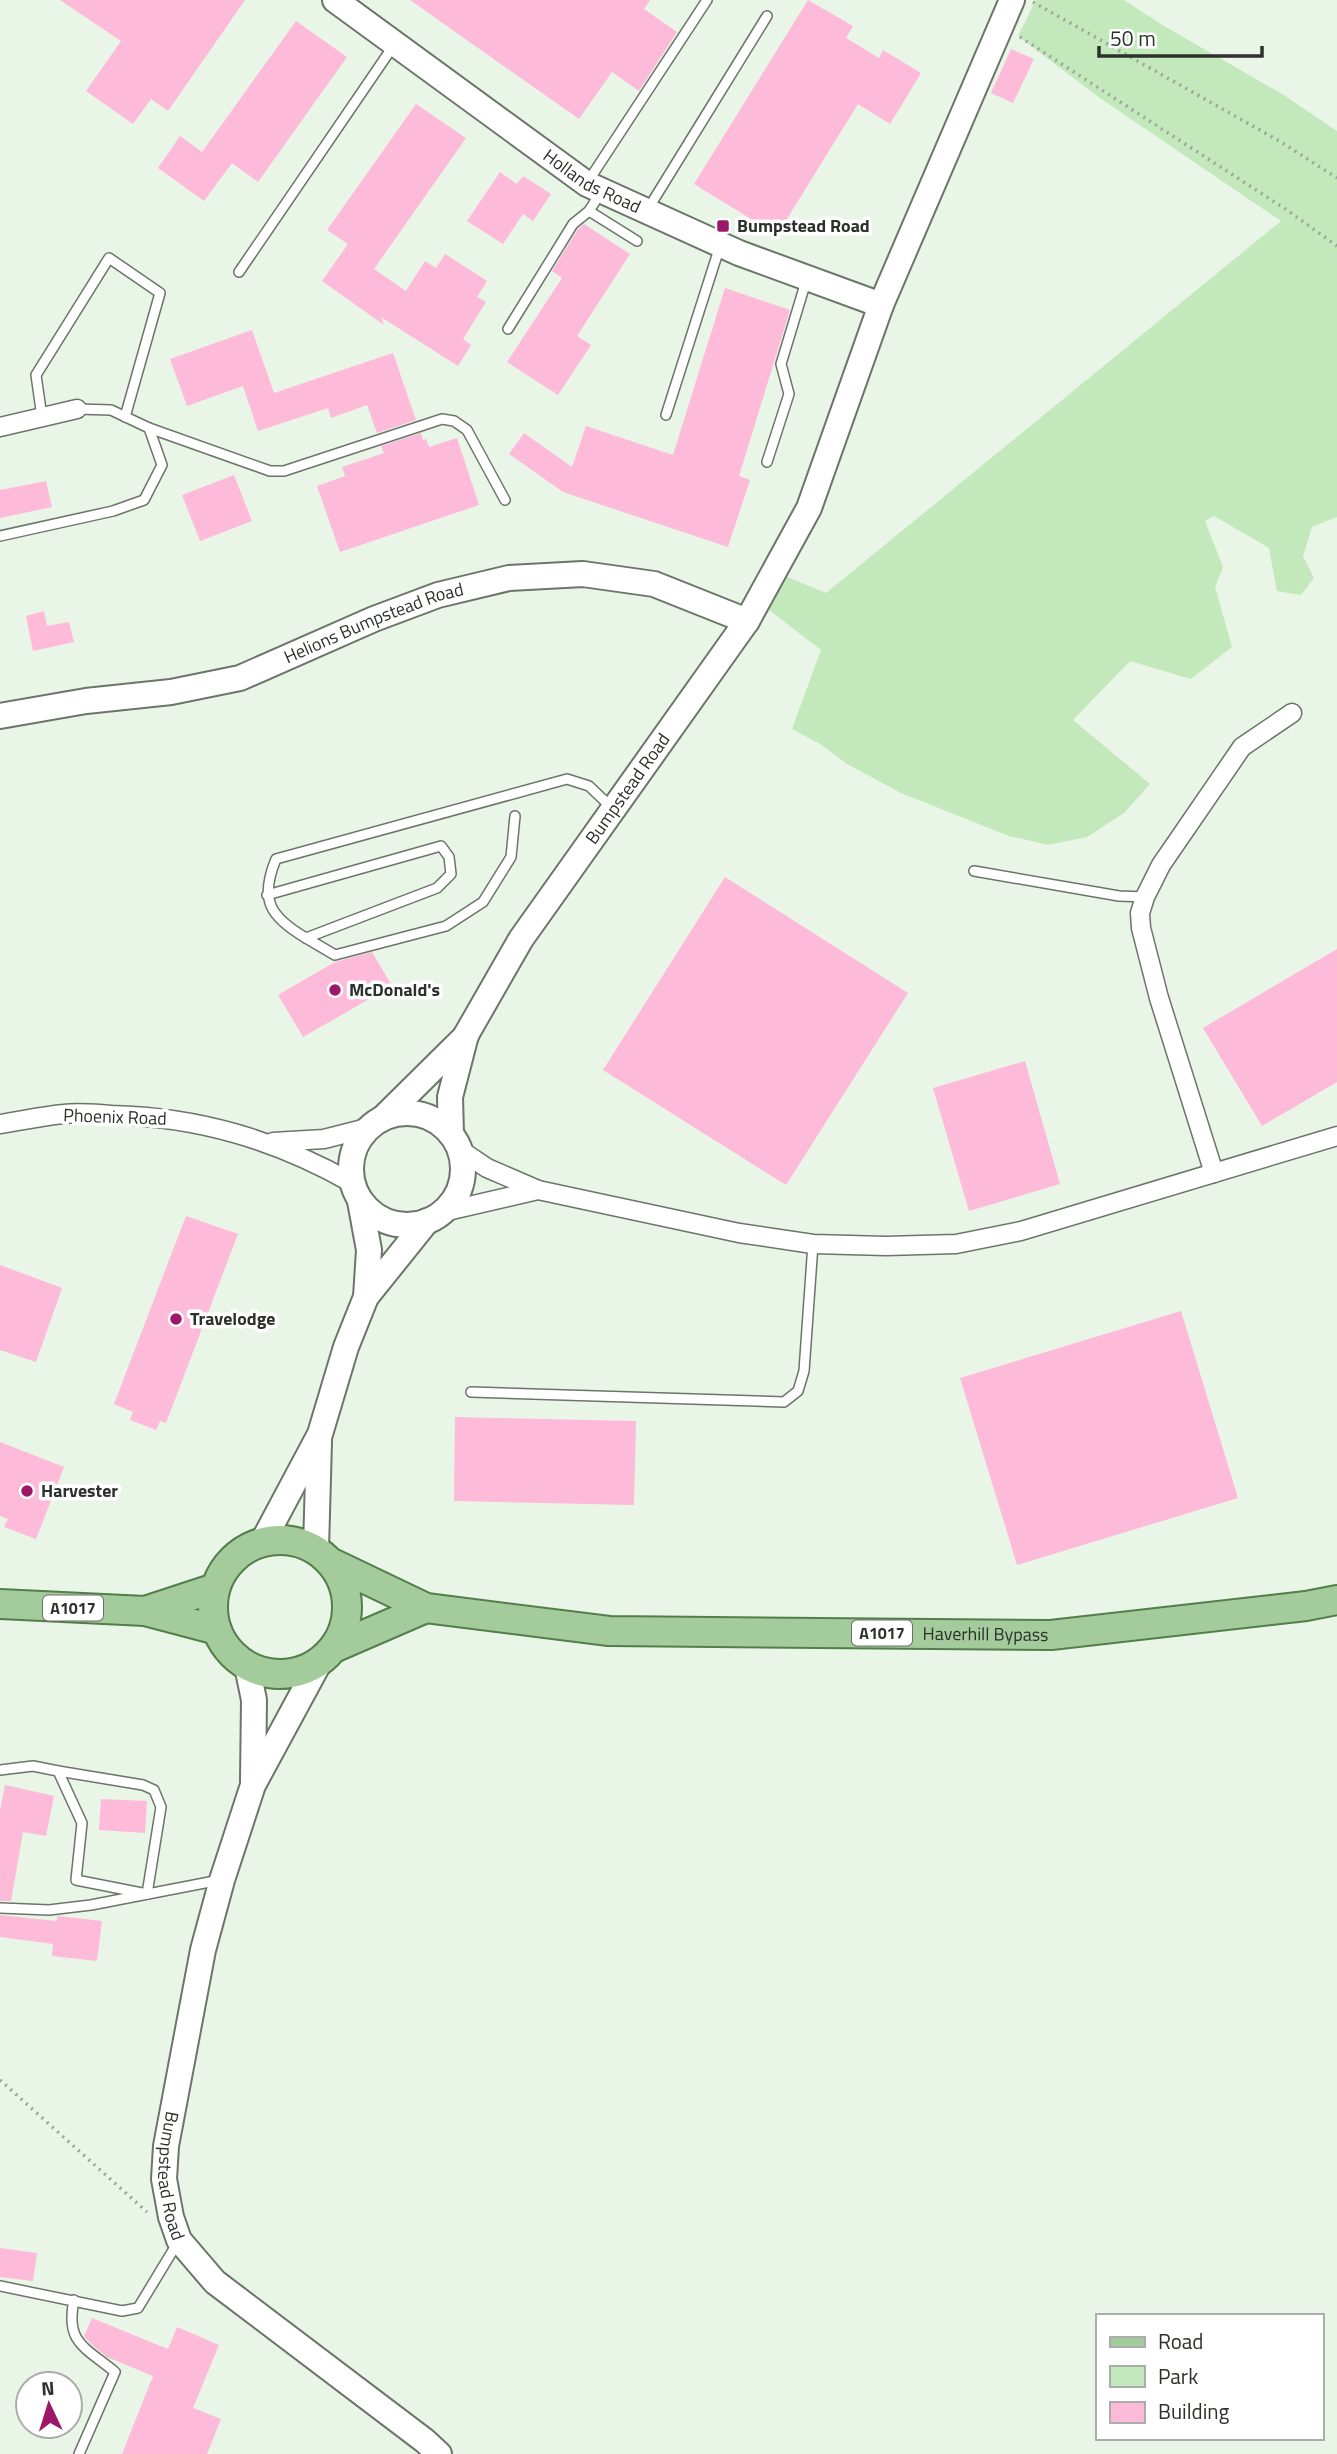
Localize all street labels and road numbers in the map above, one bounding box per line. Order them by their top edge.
street label: Hollands Road [538,142,645,220]
street label: Helions Bumpstead Road [279,575,466,670]
street label: Bumpstead Road [579,727,676,850]
street label: Phoenix Road [63,1101,167,1132]
road number: A1017 [43,1596,103,1620]
road number: A1017 [852,1620,912,1646]
street label: Haverhill Bypass [923,1620,1049,1648]
street label: Bumpstead Road [151,2109,192,2244]

